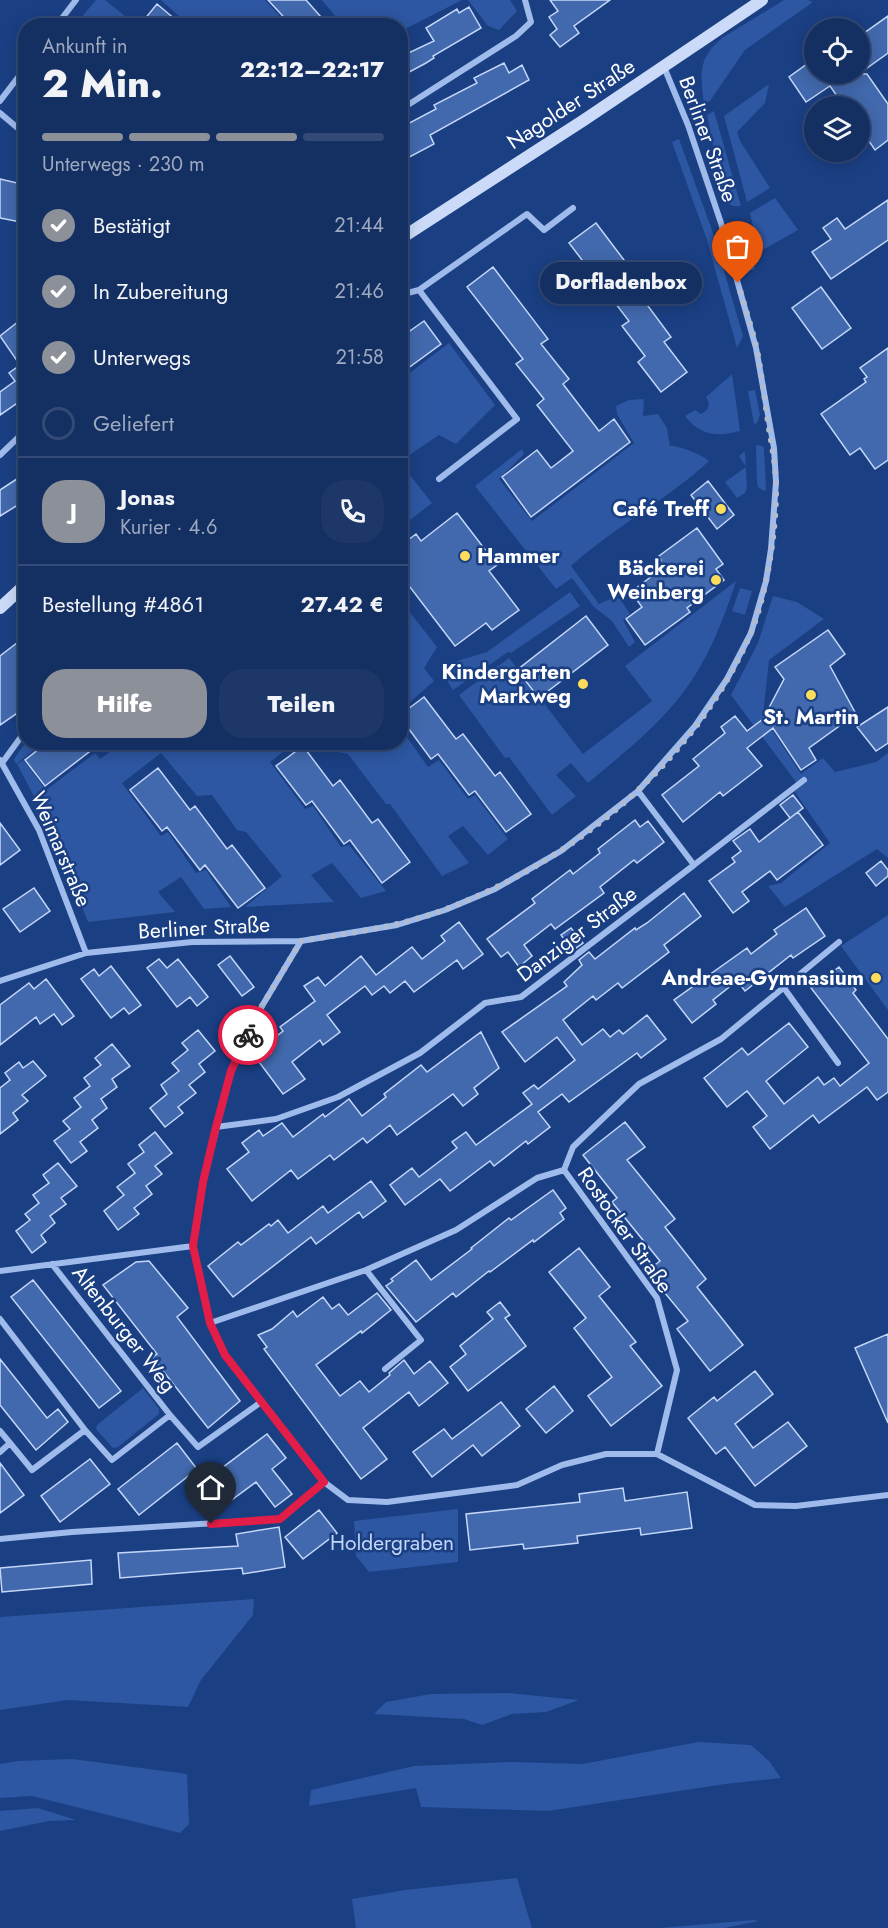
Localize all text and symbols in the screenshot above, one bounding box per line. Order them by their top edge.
map controls [804,18,870,162]
button: locate [804,18,870,84]
text: Ankunft in [42,32,128,61]
street label: Nagolder Straße [501,51,641,157]
text: 22:12–22:17 [240,53,384,85]
text: 2 Min. [42,55,163,112]
street label: Berliner Straße [671,72,745,206]
button: layers [804,96,870,162]
text: Unterwegs · 230 m [42,150,205,179]
icon: check [42,209,75,242]
text: Bestätigt [93,209,170,241]
text: 21:44 [334,211,384,240]
pin [712,221,763,283]
icon: bag [721,230,754,263]
callout: Dorfladenbox [540,262,702,304]
text: Dorfladenbox [555,268,687,297]
icon: check [42,275,75,308]
text: In Zubereitung [93,275,228,307]
text: 21:46 [334,277,384,306]
icon: check [42,341,75,374]
text: Unterwegs [93,341,191,373]
text: 21:58 [335,343,384,372]
text: Geliefert [93,407,174,439]
button: phone [321,480,384,543]
text: Jonas [120,481,175,513]
place label: Café Treff [613,494,710,524]
text: J [70,495,77,527]
marker: Café Treff [714,502,728,516]
text: Kurier · 4.6 [120,513,218,542]
place label: Hammer [477,541,560,571]
marker: Hammer [458,549,472,563]
place label: Bäckerei Weinberg [607,553,704,607]
marker: Bäckerei Weinberg [709,573,723,587]
text: Bestellung #4861 [42,588,204,620]
text: 27.42 € [301,588,384,620]
place label: Kindergarten Markweg [442,657,571,711]
button: Hilfe [42,669,207,738]
button: Teilen [219,669,384,738]
marker: Kindergarten Markweg [576,677,590,691]
marker: St. Martin [804,688,818,702]
place label: St. Martin [763,702,859,732]
street label: Weimarstraße [23,787,99,911]
street label: Danziger Straße [511,879,643,989]
street label: Berliner Straße [137,910,271,946]
place label: Andreae-Gymnasium [661,963,864,993]
marker: Andreae-Gymnasium [869,971,883,985]
courier [218,1005,278,1065]
icon: bike [232,1019,265,1052]
street label: Rostocker Straße [570,1161,680,1299]
street label: Altenburger Weg [65,1259,183,1399]
pin [185,1462,236,1524]
icon: home [194,1471,227,1504]
park label: Holdergraben [330,1528,454,1558]

